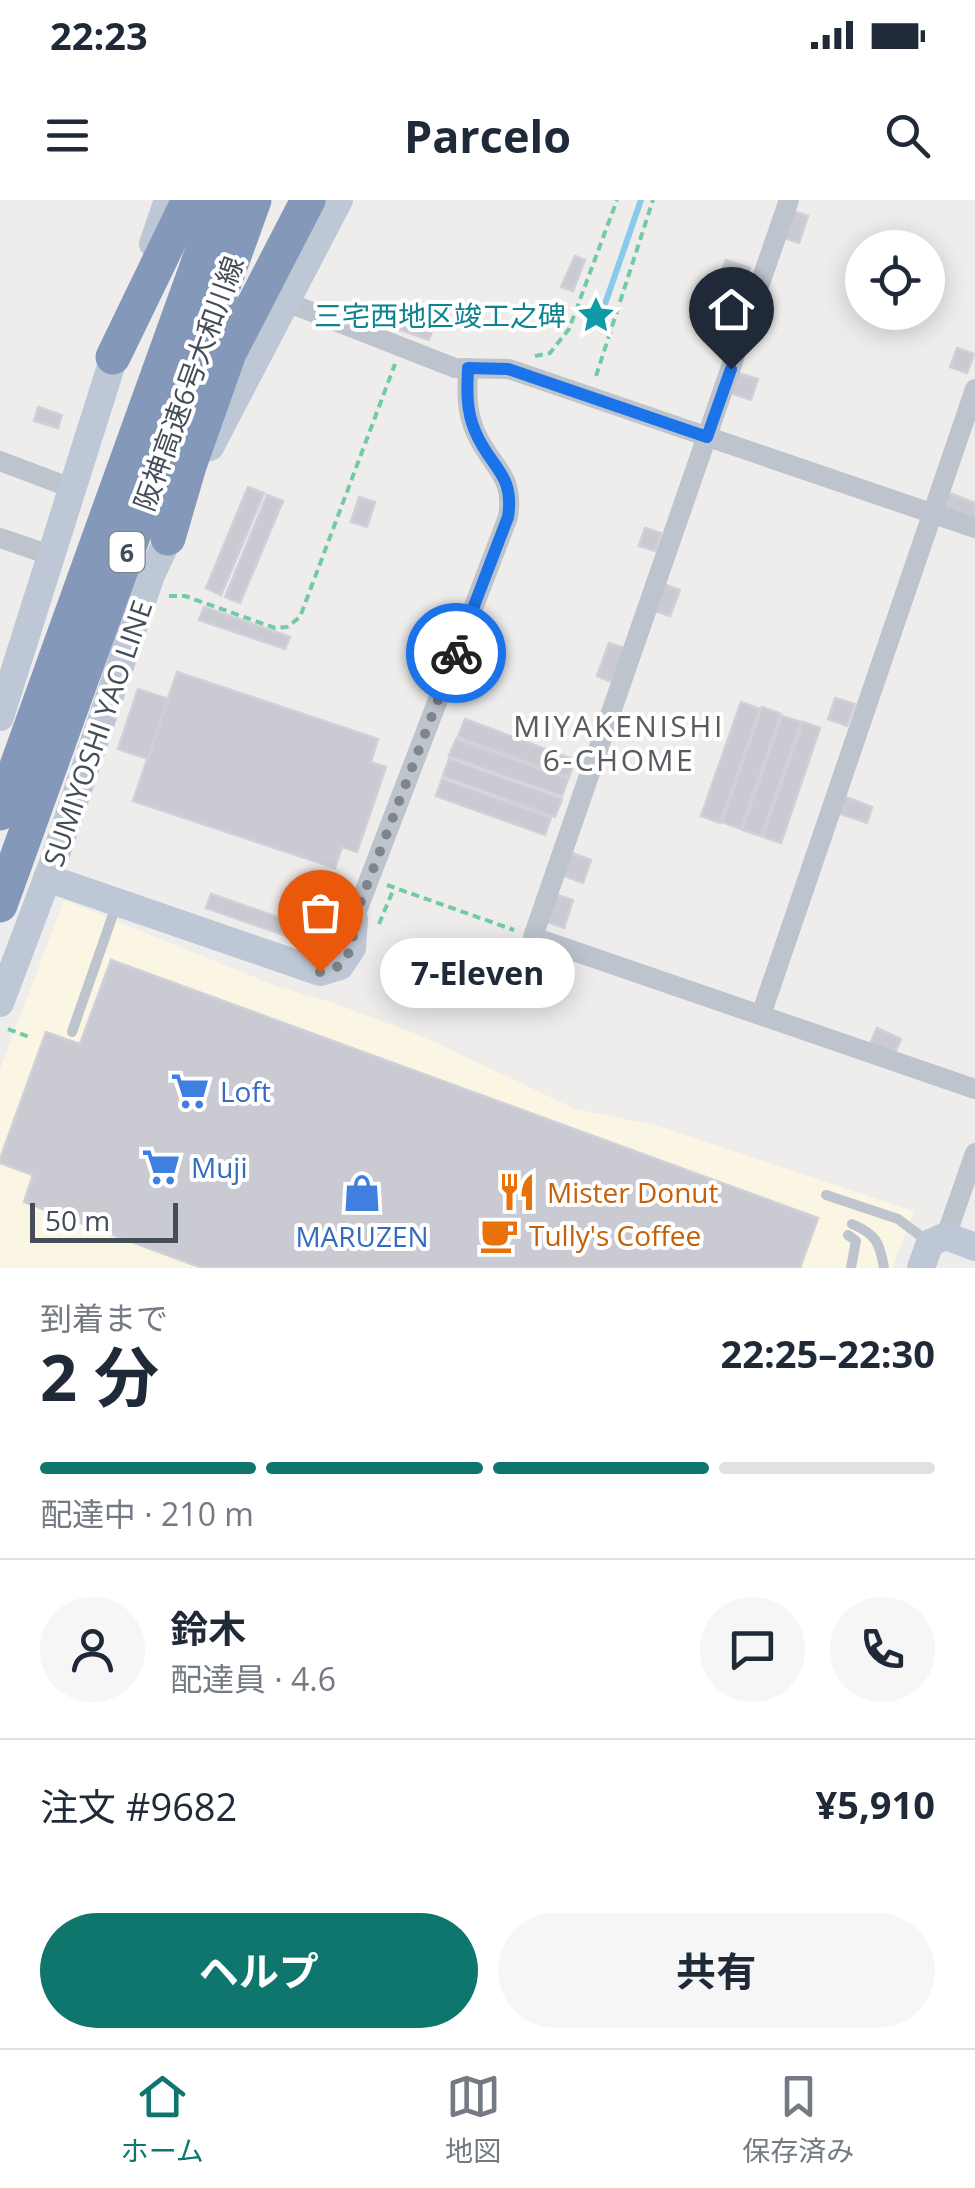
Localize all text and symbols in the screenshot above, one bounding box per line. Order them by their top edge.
text: 22:23 [50,9,148,61]
text: Parcelo [404,105,571,166]
icon: menu [40,108,95,163]
icon: search [880,108,935,163]
map controls [845,230,945,330]
button: locate [845,230,945,330]
street label: 阪神高速6号大和川線 [124,251,252,515]
pin [689,267,774,370]
icon: home [704,282,759,337]
place icon: 三宅西地区竣工之碑 [575,294,617,336]
place label: 三宅西地区竣工之碑 [314,296,566,334]
road number: 6 [110,532,144,572]
street label: SUMIYOSHI YAO LINE [34,595,160,871]
courier [406,603,506,703]
icon: bike [429,626,484,681]
district label: MIYAKENISHI 6-CHOME [513,705,725,780]
pin [278,870,363,973]
icon: bag [293,885,348,940]
callout: 7-Eleven [380,937,575,1007]
text: 7-Eleven [411,951,544,994]
supermarket icon: Loft [169,1070,211,1112]
place label: Loft [220,1072,271,1110]
supermarket icon: Muji [140,1146,182,1188]
place label: Muji [191,1148,248,1186]
restaurant icon: Mister Donut [496,1171,538,1213]
shop icon: MARUZEN [341,1172,383,1214]
place label: Mister Donut [547,1173,719,1211]
scale bar [30,1198,178,1242]
text: 50 m [45,1201,110,1239]
cafe icon: Tully's Coffee [478,1214,520,1256]
place label: Tully's Coffee [529,1216,701,1254]
place label: MARUZEN [295,1217,429,1255]
text: 到着まで [40,1296,168,1339]
text: 22:25–22:30 [721,1327,935,1379]
text: 2 分 [40,1332,159,1420]
text: 配達中 · 210 m [40,1492,254,1535]
button: person [40,1597,145,1702]
button: chat [700,1597,805,1702]
button: phone [830,1597,935,1702]
text: 鈴木 [170,1602,246,1654]
text: 配達員 · 4.6 [170,1657,336,1700]
text: ¥5,910 [816,1778,935,1830]
text: 注文 #9682 [40,1780,237,1832]
button: ヘルプ [40,1913,478,2028]
button: 共有 [498,1913,935,2028]
tab: ホーム [121,2069,204,2169]
tab: 地図 [445,2069,501,2169]
tab: 保存済み [742,2069,854,2169]

